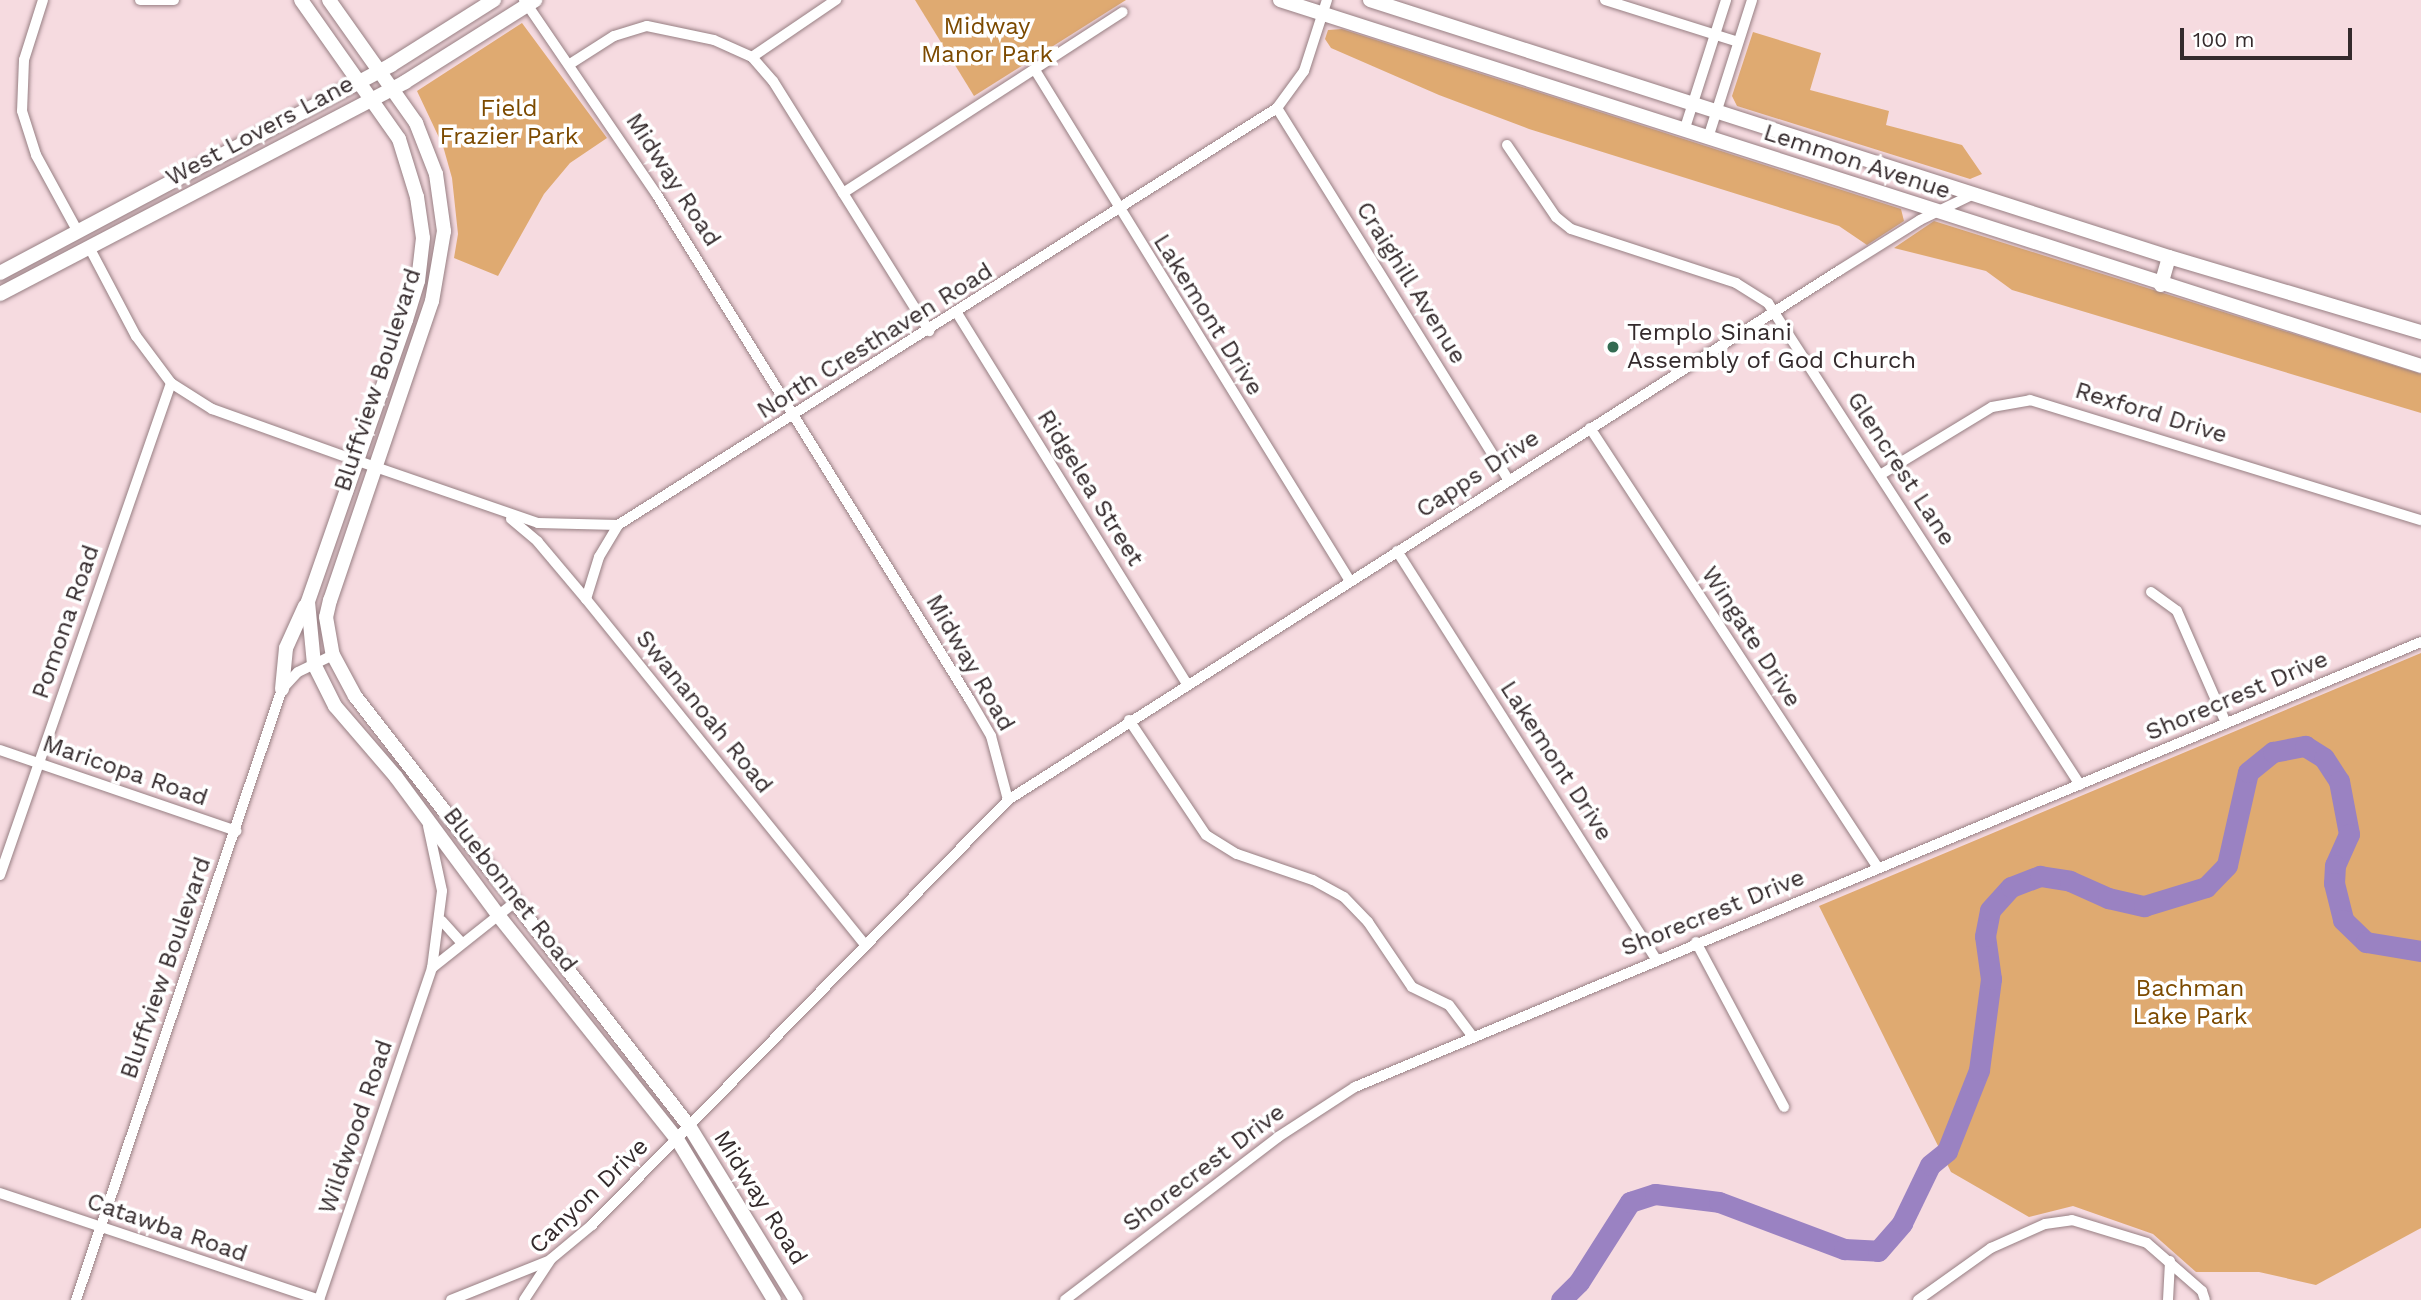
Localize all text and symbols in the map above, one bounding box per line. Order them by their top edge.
park label: Midway Manor Park [921,13,1053,69]
scale bar [2183,14,2354,58]
text: 100 m [2193,27,2255,52]
street label: West Lovers Lane [161,69,359,193]
park label: Field Frazier Park [439,95,579,151]
street label: Midway Road [619,108,727,252]
street label: Lemmon Avenue [1759,118,1955,206]
street label: Craighill Avenue [1349,196,1473,370]
street label: Lakemont Drive [1147,229,1269,401]
street label: North Cresthaven Road [752,257,998,425]
street label: Bluffview Boulevard [328,265,428,495]
place label: Templo Sinani Assembly of God Church [1627,319,1918,375]
marker: Templo Sinani Assembly of God Church [1605,339,1621,355]
street label: Rexford Drive [2071,376,2231,450]
street label: Glencrest Lane [1841,387,1961,551]
street label: Ridgelea Street [1030,404,1150,572]
street label: Capps Drive [1411,424,1545,524]
street label: Pomona Road [26,541,106,703]
street label: Wingate Drive [1695,561,1807,713]
street label: Midway Road [919,589,1021,737]
street label: Swananoah Road [629,625,779,799]
street label: Shorecrest Drive [2142,645,2332,747]
street label: Lakemont Drive [1494,676,1618,846]
street label: Maricopa Road [38,729,212,813]
street label: Bluebonnet Road [437,802,583,978]
street label: Bluffview Boulevard [114,853,218,1083]
street label: Shorecrest Drive [1617,863,1809,963]
park label: Bachman Lake Park [2133,975,2247,1031]
street label: Wildwood Road [313,1036,399,1218]
street label: Shorecrest Drive [1117,1098,1291,1238]
street label: Midway Road [707,1125,813,1271]
street label: Canyon Drive [524,1132,654,1260]
street label: Catawba Road [83,1187,251,1269]

